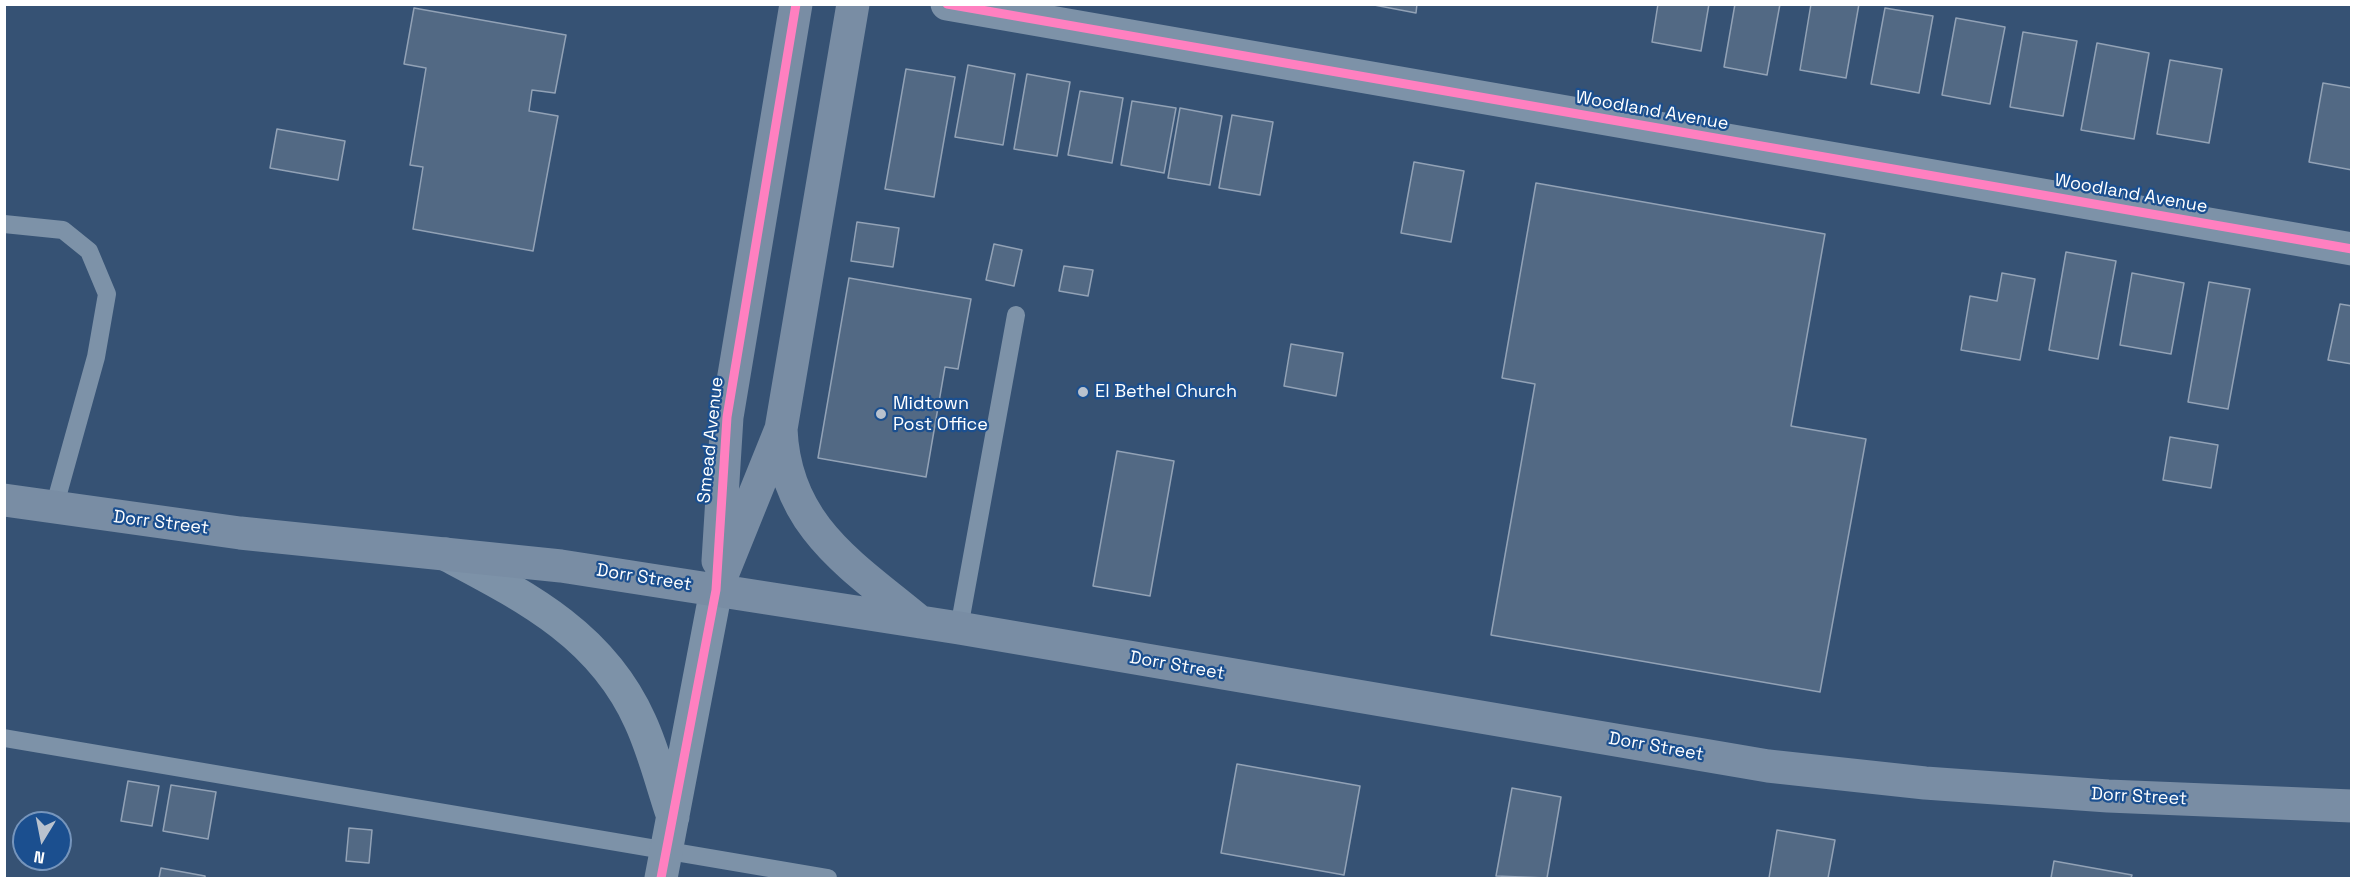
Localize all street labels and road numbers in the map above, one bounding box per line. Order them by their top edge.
street label: Woodland Avenue [1574,87,1730,135]
street label: Woodland Avenue [2053,170,2209,218]
street label: Smead Avenue [694,376,728,504]
street label: Dorr Street [112,506,210,540]
street label: Dorr Street [595,560,693,596]
street label: Dorr Street [1128,647,1226,685]
street label: Dorr Street [1607,728,1705,766]
street label: Dorr Street [2090,784,2188,810]

